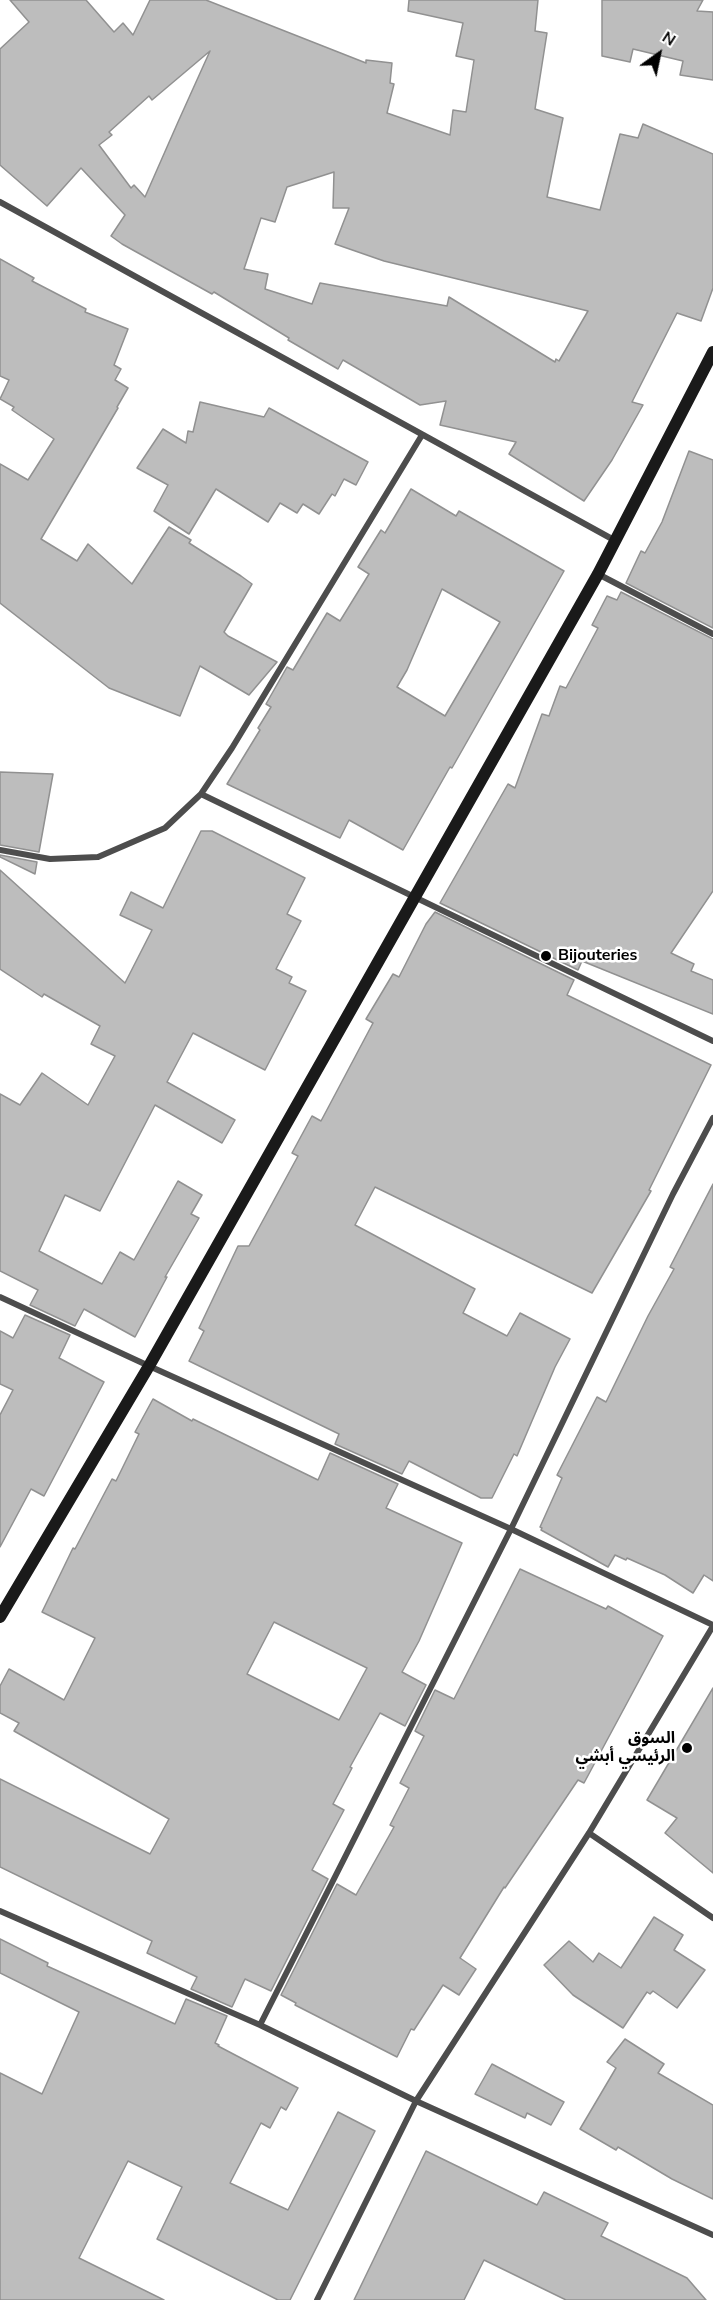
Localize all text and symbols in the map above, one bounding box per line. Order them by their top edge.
north arrow [629,24,689,84]
text: N [658,26,680,51]
place label: Bijouteries [558,946,637,966]
marker: Bijouteries [539,949,553,963]
place label: السوق الرئيسي أبشي [576,1729,675,1767]
marker: السوق الرئيسي أبشي [680,1741,694,1755]

